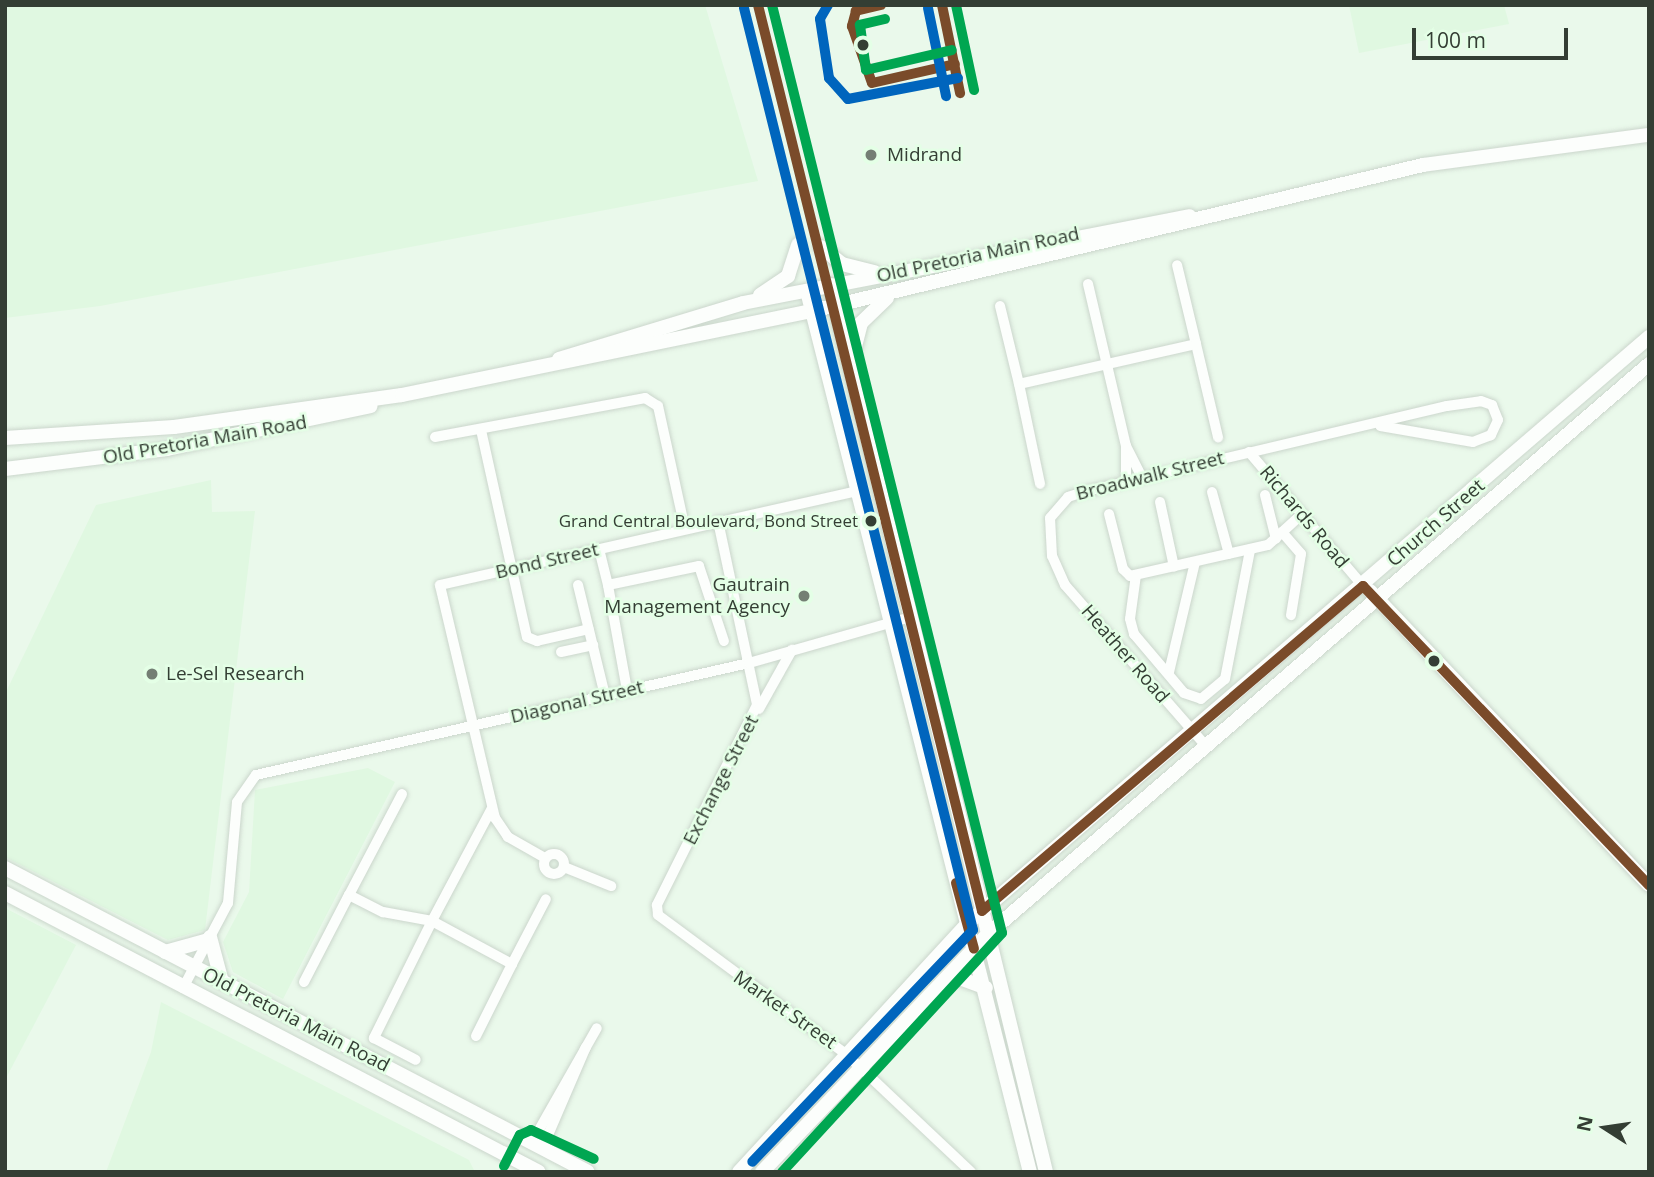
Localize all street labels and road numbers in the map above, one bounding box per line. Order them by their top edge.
street label: Old Pretoria Main Road [875,222,1081,288]
street label: Old Pretoria Main Road [101,411,309,469]
street label: Broadwalk Street [1074,447,1226,505]
street label: Richards Road [1255,461,1353,573]
street label: Church Street [1383,474,1489,572]
street label: Bond Street [493,538,601,584]
street label: Heather Road [1076,600,1174,708]
street label: Diagonal Street [508,676,646,728]
street label: Exchange Street [679,711,763,849]
street label: Old Pretoria Main Road [199,963,393,1077]
street label: Market Street [729,966,841,1054]

